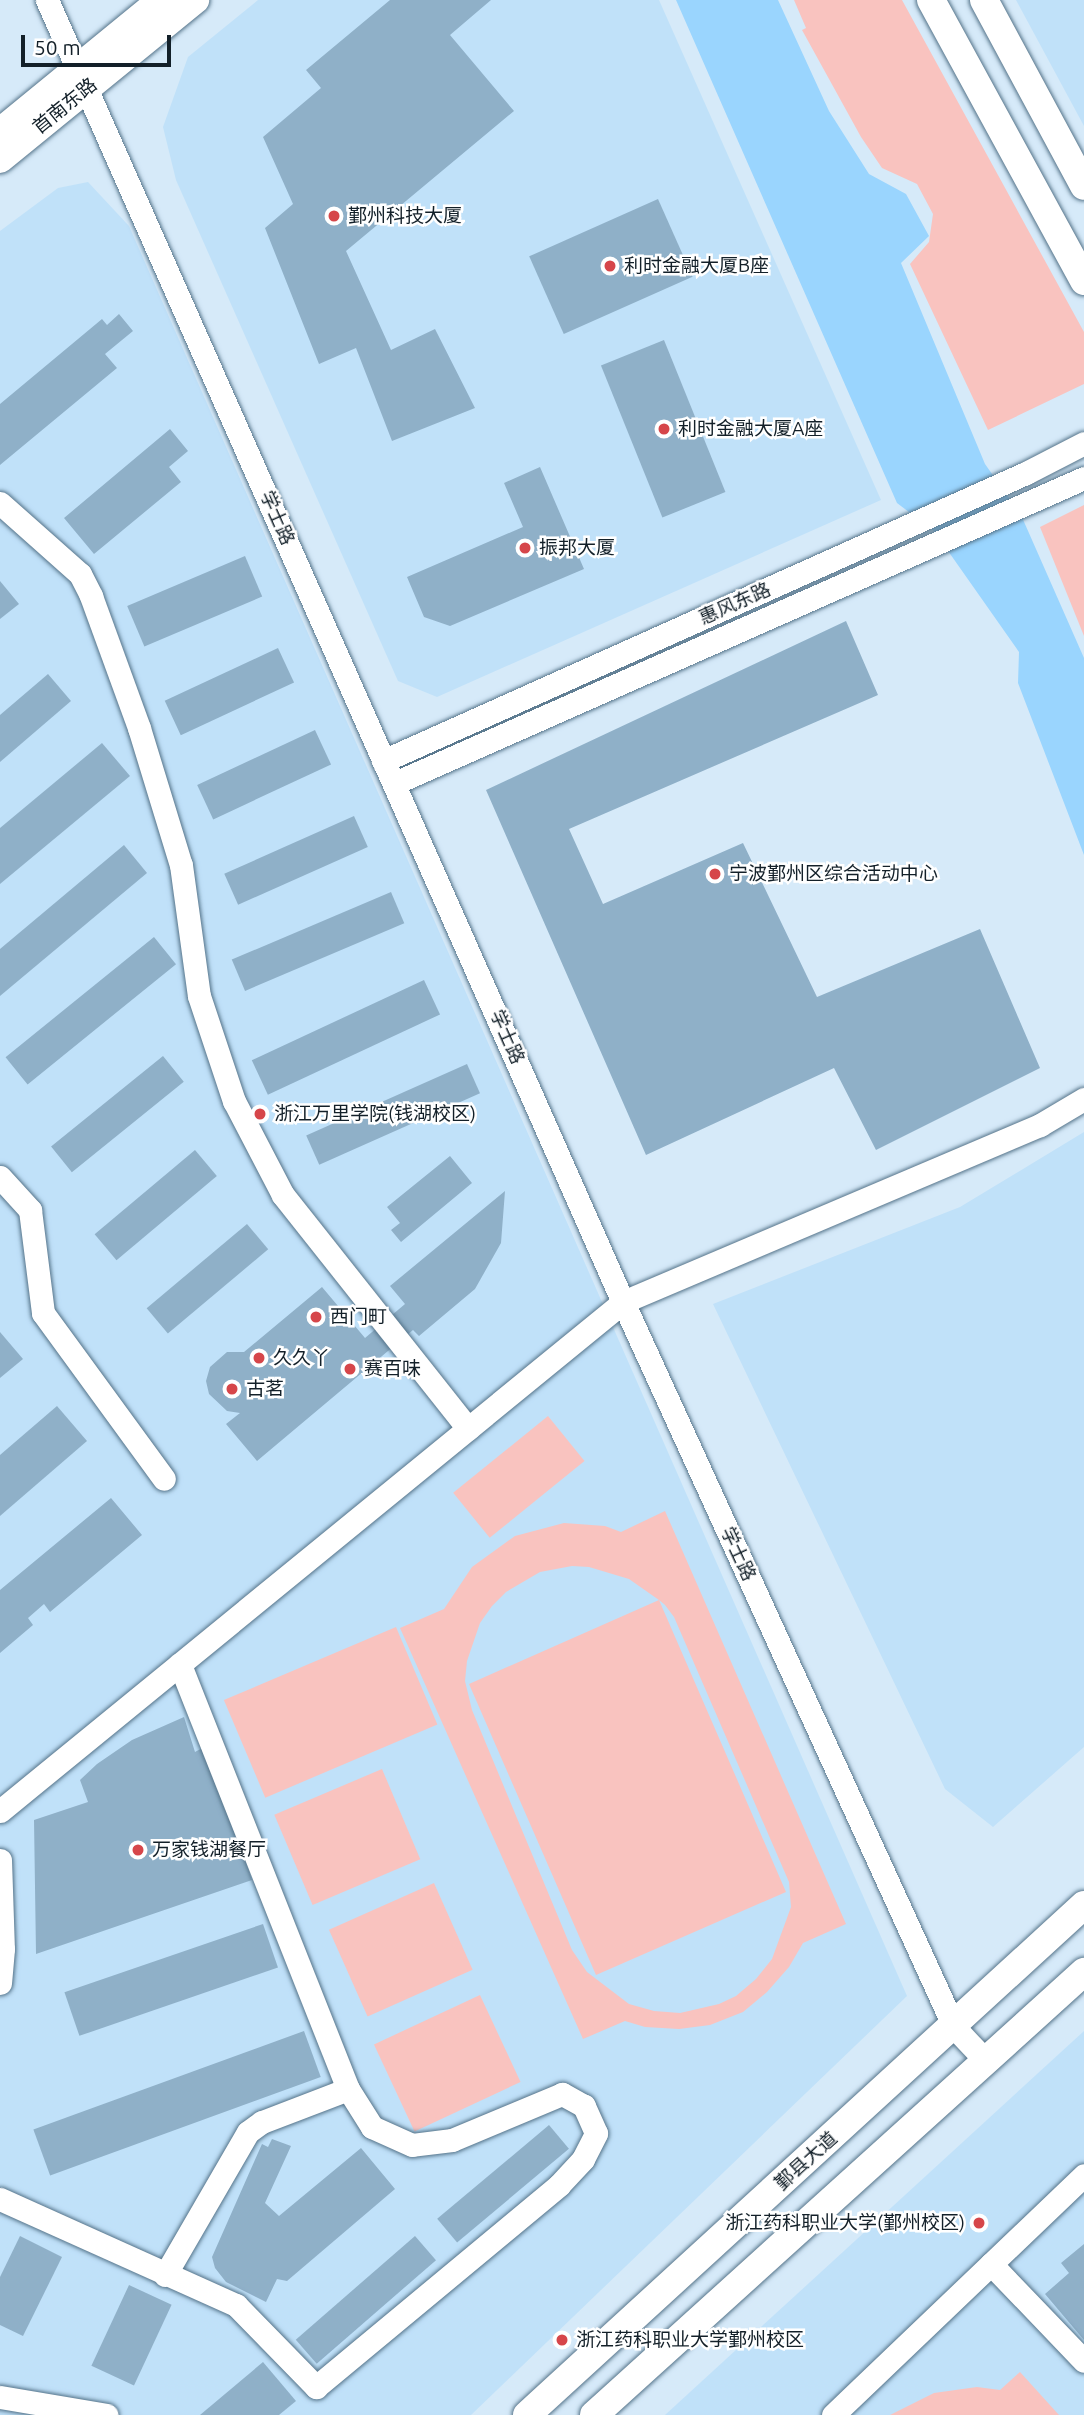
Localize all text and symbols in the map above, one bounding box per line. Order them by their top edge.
scale bar [24,21,175,65]
text: 50 m [34,35,81,59]
street label: 首南东路 [28,73,102,139]
place label: 鄞州科技大厦 [348,205,462,227]
marker: 鄞州科技大厦 [326,208,342,224]
place label: 利时金融大厦B座 [624,255,769,277]
marker: 利时金融大厦B座 [602,258,618,274]
place label: 利时金融大厦A座 [678,418,823,440]
marker: 利时金融大厦A座 [656,421,672,437]
street label: 学士路 [255,487,299,549]
place label: 振邦大厦 [539,537,615,559]
marker: 振邦大厦 [517,540,533,556]
street label: 惠风东路 [696,578,774,630]
place label: 宁波鄞州区综合活动中心 [729,863,938,885]
marker: 宁波鄞州区综合活动中心 [707,866,723,882]
street label: 学士路 [485,1006,529,1068]
place label: 浙江万里学院(钱湖校区) [274,1103,476,1125]
marker: 浙江万里学院(钱湖校区) [252,1106,268,1122]
place label: 西门町 [330,1306,387,1328]
marker: 西门町 [308,1309,324,1325]
place label: 久久丫 [273,1347,330,1369]
marker: 久久丫 [251,1350,267,1366]
place label: 赛百味 [364,1358,421,1380]
marker: 赛百味 [342,1361,358,1377]
place label: 古茗 [246,1378,284,1400]
marker: 古茗 [224,1381,240,1397]
street label: 学士路 [716,1523,760,1585]
place label: 万家钱湖餐厅 [152,1839,266,1861]
marker: 万家钱湖餐厅 [130,1842,146,1858]
street label: 鄞县大道 [770,2127,842,2195]
place label: 浙江药科职业大学(鄞州校区) [725,2212,965,2234]
marker: 浙江药科职业大学(鄞州校区) [971,2215,987,2231]
place label: 浙江药科职业大学鄞州校区 [576,2329,804,2351]
marker: 浙江药科职业大学鄞州校区 [554,2332,570,2348]

